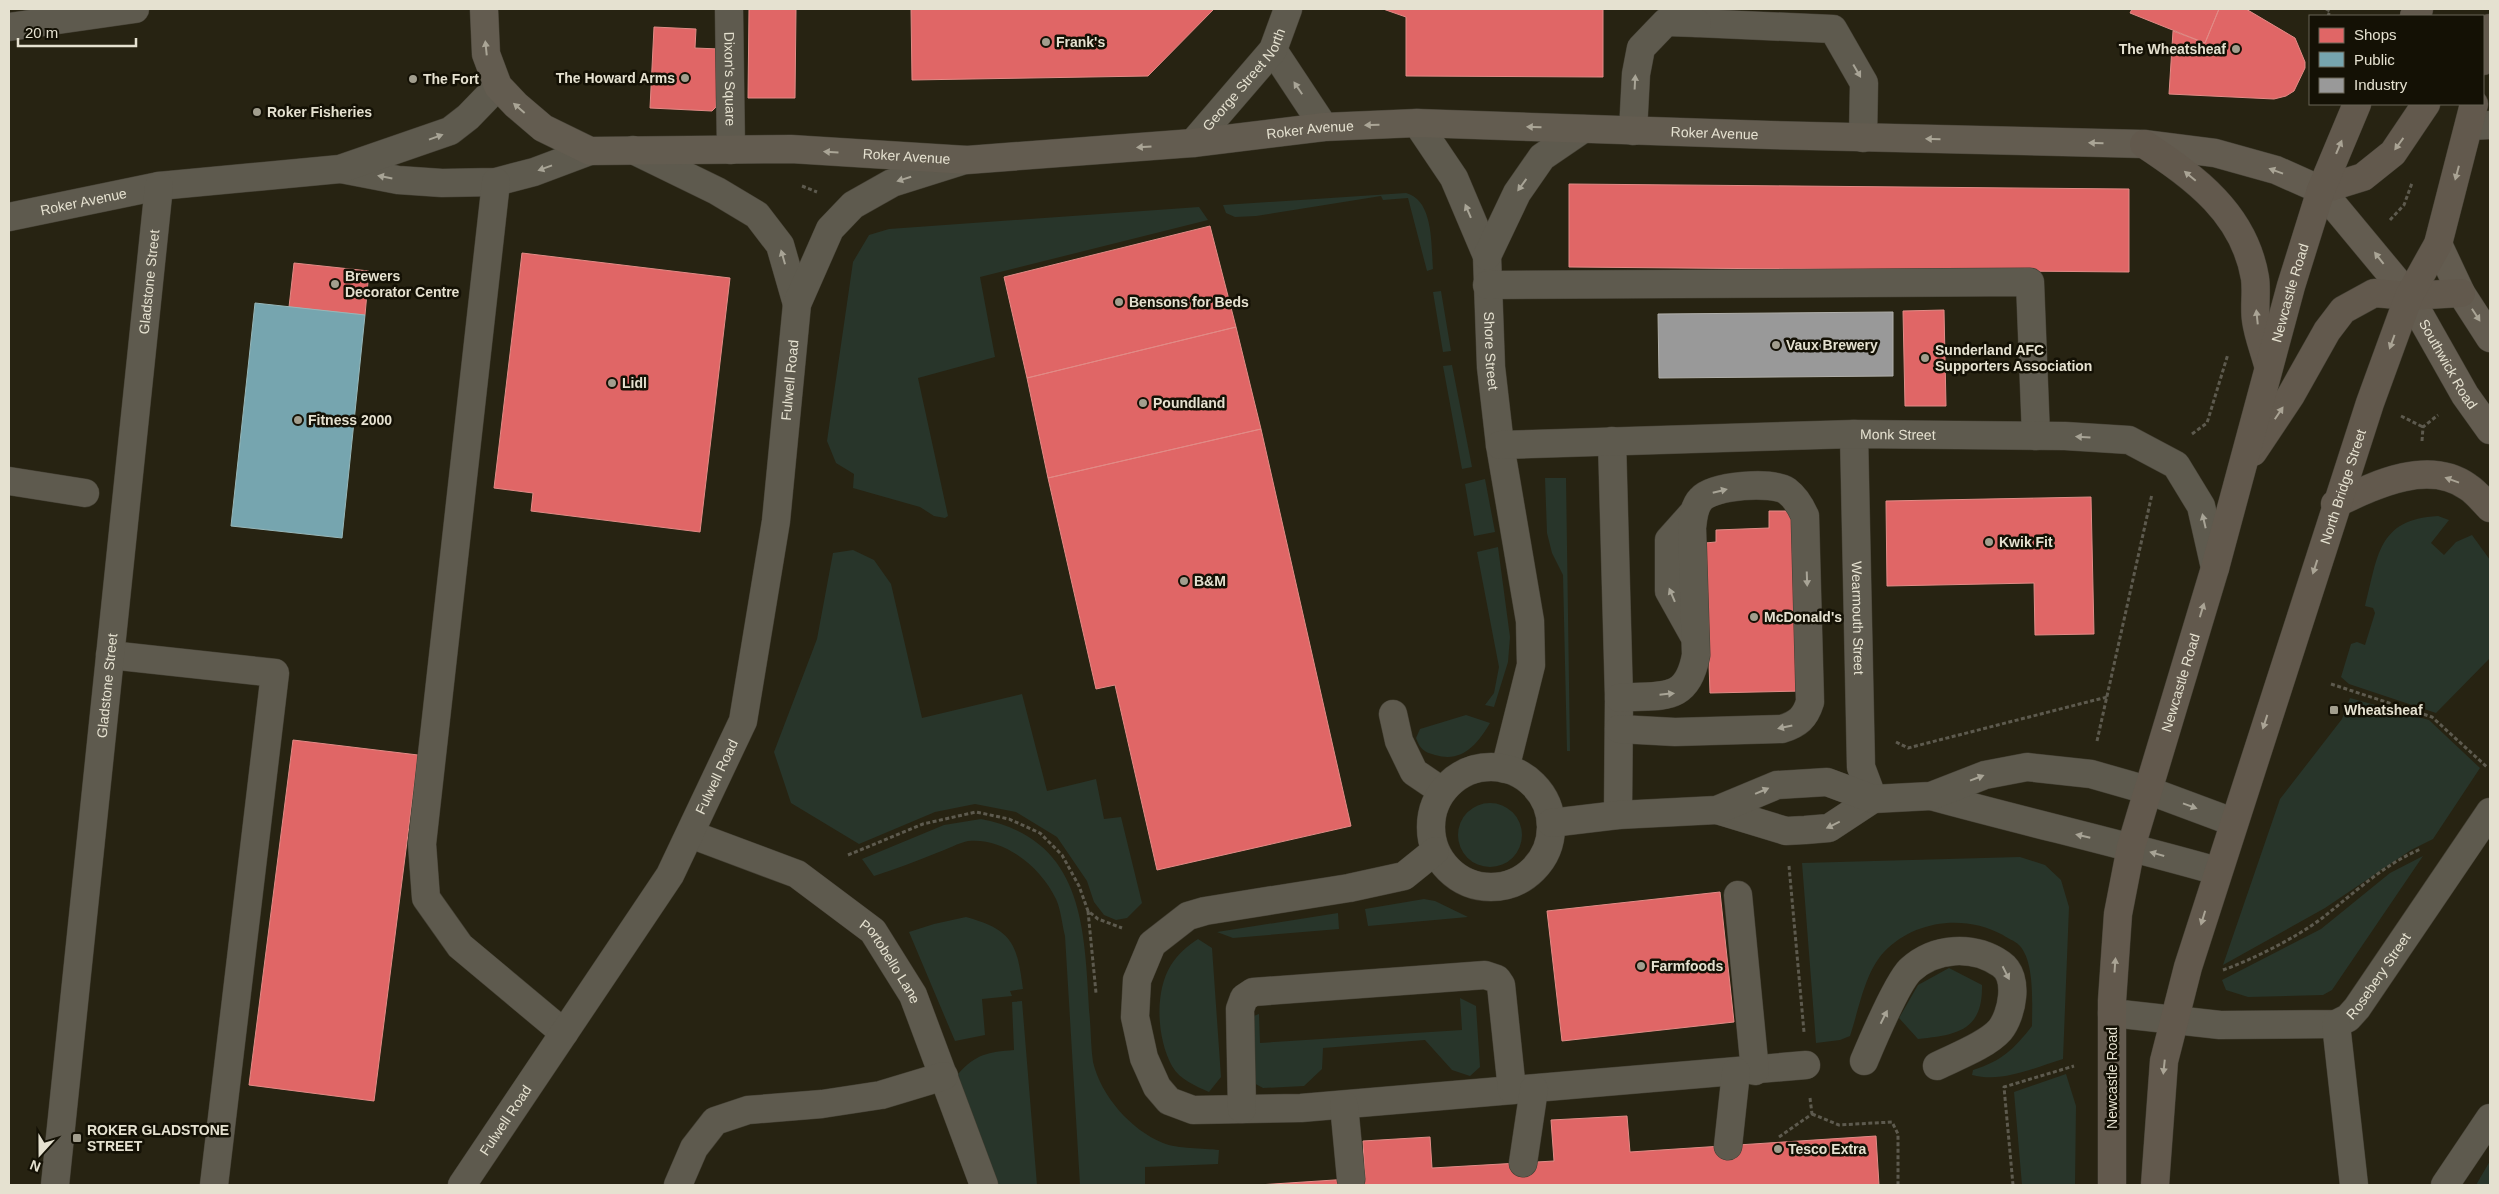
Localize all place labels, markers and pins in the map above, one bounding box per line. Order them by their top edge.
place label: Frank's [1056,34,1105,50]
marker: Frank's [1040,36,1052,48]
place label: The Wheatsheaf [2119,41,2226,57]
marker: The Wheatsheaf [2230,43,2242,55]
place label: The Howard Arms [556,70,675,86]
place label: The Fort [423,71,479,87]
marker: The Howard Arms [679,72,691,84]
marker: The Fort [407,73,419,85]
place label: Roker Fisheries [267,104,372,120]
marker: Roker Fisheries [251,106,263,118]
place label: Brewers Decorator Centre [345,268,460,300]
marker: Brewers Decorator Centre [329,278,341,290]
place label: Bensons for Beds [1129,294,1249,310]
marker: Bensons for Beds [1113,296,1125,308]
place label: Vaux Brewery [1786,337,1878,353]
marker: Vaux Brewery [1770,339,1782,351]
place label: Sunderland AFC Supporters Association [1935,342,2092,374]
marker: Sunderland AFC Supporters Association [1919,352,1931,364]
place label: Lidl [622,375,647,391]
marker: Lidl [606,377,618,389]
place label: Poundland [1153,395,1225,411]
marker: Poundland [1137,397,1149,409]
place label: Fitness 2000 [308,412,392,428]
marker: Fitness 2000 [292,414,304,426]
place label: Kwik Fit [1999,534,2053,550]
marker: Kwik Fit [1983,536,1995,548]
place label: B&M [1194,573,1226,589]
marker: B&M [1178,575,1190,587]
place label: McDonald's [1764,609,1842,625]
marker: McDonald's [1748,611,1760,623]
place label: Wheatsheaf [2344,702,2423,718]
marker: Wheatsheaf [2328,704,2340,716]
place label: Farmfoods [1651,958,1724,974]
marker: Farmfoods [1635,960,1647,972]
place label: ROKER GLADSTONE STREET [87,1122,229,1154]
marker: ROKER GLADSTONE STREET [71,1132,83,1144]
place label: Tesco Extra [1788,1141,1867,1157]
marker: Tesco Extra [1772,1143,1784,1155]

